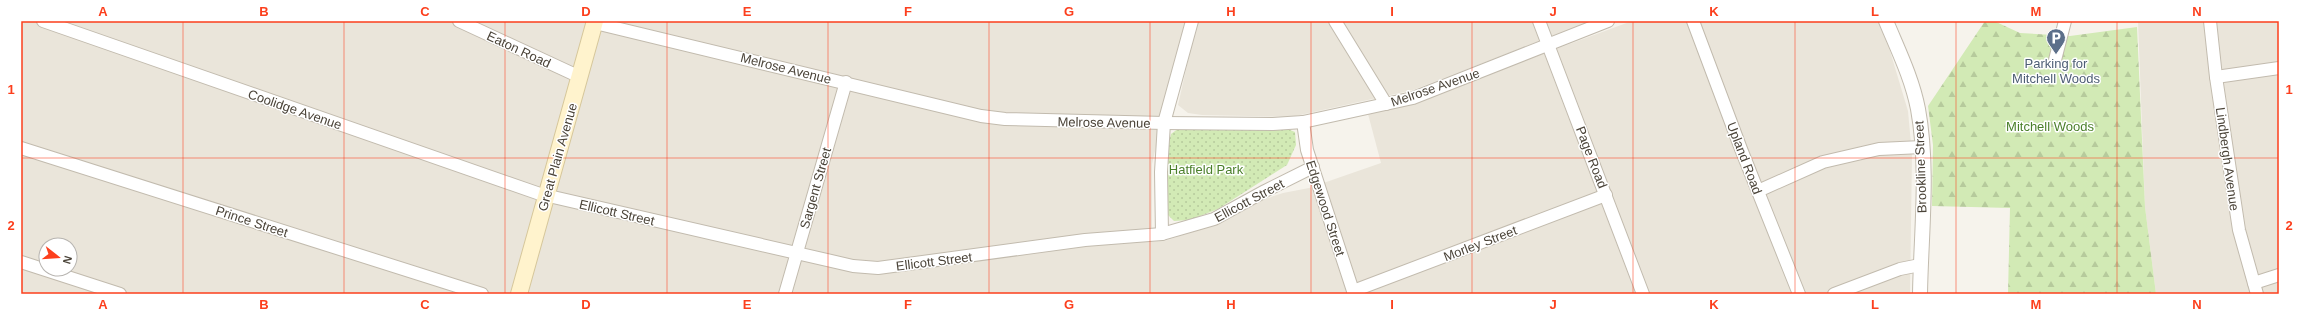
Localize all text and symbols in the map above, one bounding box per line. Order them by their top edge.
text: A [98,4,108,19]
text: B [259,4,269,19]
text: C [420,4,430,19]
text: D [581,4,591,19]
text: E [743,4,752,19]
text: F [904,4,912,19]
text: G [1064,4,1074,19]
text: H [1226,4,1236,19]
text: I [1390,4,1394,19]
text: J [1549,4,1557,19]
text: K [1709,4,1719,19]
text: L [1871,4,1879,19]
text: M [2031,4,2041,19]
text: N [2192,4,2202,19]
parking icon: Parking for Mitchell Woods [2045,27,2067,55]
street label: Eaton Road [485,28,553,71]
street label: Melrose Avenue [739,50,833,87]
place label: Parking for Mitchell Woods [2012,56,2100,86]
street label: Melrose Avenue [1389,65,1482,110]
text: 1 [7,82,15,97]
text: 1 [2285,82,2293,97]
street label: Coolidge Avenue [246,86,344,133]
street label: Great Plain Avenue [535,101,580,213]
street label: Lindbergh Avenue [2213,106,2242,212]
street label: Melrose Avenue [1057,114,1151,131]
park label: Mitchell Woods [2006,119,2094,134]
street label: Upland Road [1724,120,1765,196]
street label: Brookline Street [1911,120,1930,213]
street label: Page Road [1573,124,1610,190]
street label: Sargent Street [797,145,834,230]
street label: Edgewood Street [1303,158,1348,258]
park label: Hatfield Park [1169,162,1244,177]
street label: Ellicott Street [1212,176,1287,225]
street label: Ellicott Street [578,197,656,228]
street label: Prince Street [214,203,290,240]
text: 2 [7,218,15,233]
text: 2 [2285,218,2293,233]
street label: Morley Street [1441,222,1519,264]
north arrow [38,237,78,277]
street label: Ellicott Street [895,249,973,274]
text: N [61,254,74,266]
text: A [98,297,108,312]
text: B [259,297,269,312]
text: C [420,297,430,312]
text: D [581,297,591,312]
text: E [743,297,752,312]
text: F [904,297,912,312]
text: G [1064,297,1074,312]
text: H [1226,297,1236,312]
text: I [1390,297,1394,312]
text: J [1549,297,1557,312]
text: K [1709,297,1719,312]
text: L [1871,297,1879,312]
text: M [2031,297,2041,312]
text: N [2192,297,2202,312]

